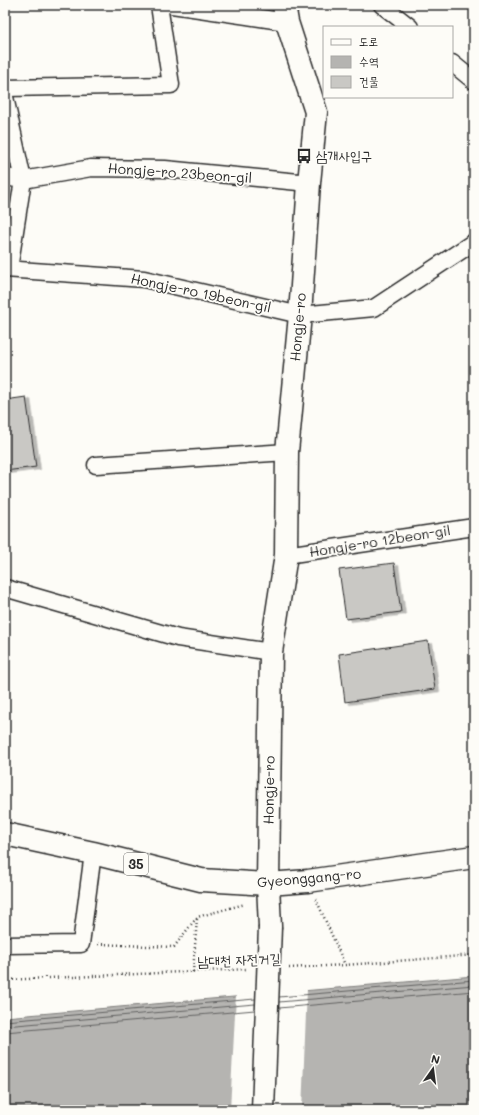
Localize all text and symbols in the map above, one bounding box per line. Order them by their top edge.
legend [323,26,453,98]
text: 도로 [359,33,378,49]
text: 수역 [359,53,379,69]
text: 건물 [359,73,379,89]
place label: 삼개사입구 [316,146,372,165]
bus stop icon: 삼개사입구 [295,147,313,165]
street label: Hongje-ro 23beon-gil [107,158,253,187]
street label: Hongje-ro 19beon-gil [129,268,273,317]
street label: Hongje-ro [285,292,310,362]
street label: Hongje-ro 12beon-gil [308,520,452,561]
street label: Hongje-ro [258,755,279,825]
road number: 35 [124,853,148,875]
street label: Gyeonggang-ro [256,863,362,892]
street label: 남대천 자전거길 [197,949,282,970]
north arrow [413,1049,453,1089]
text: N [430,1051,441,1067]

